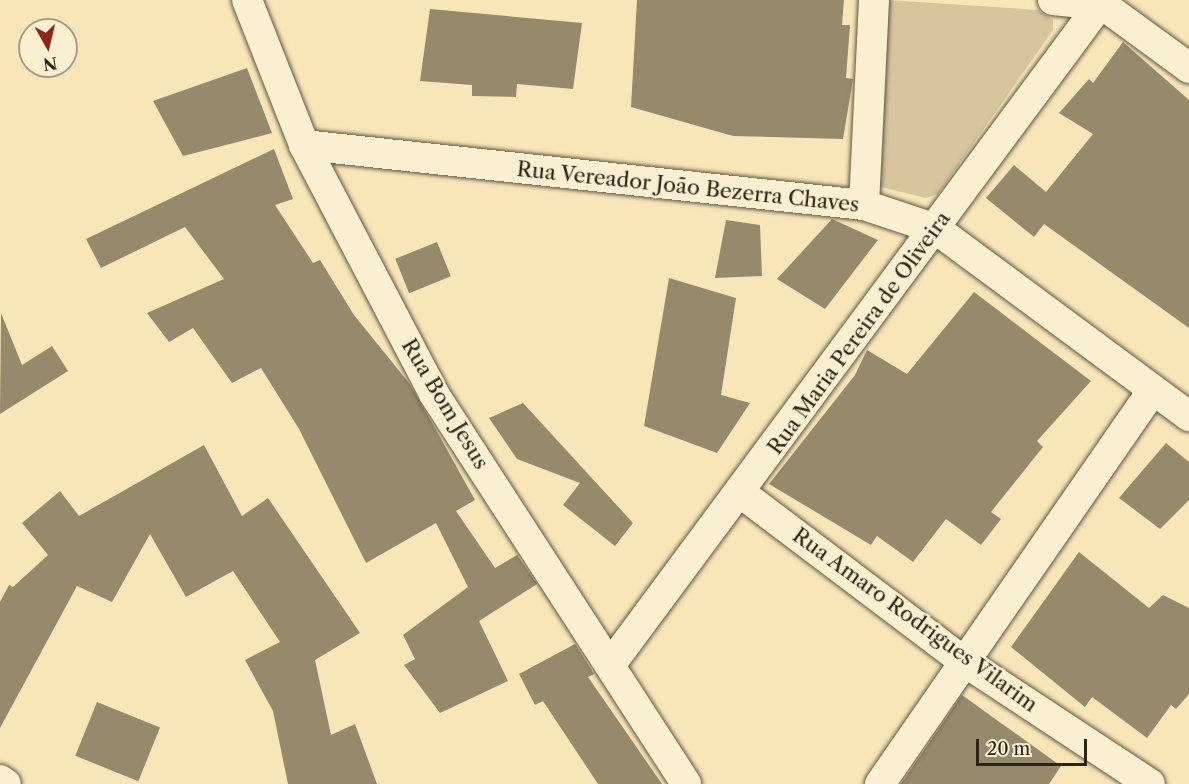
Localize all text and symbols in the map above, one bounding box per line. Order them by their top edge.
north arrow [18,18,78,78]
text: N [42,53,59,75]
street label: Rua Vereador João Bezerra Chaves [515,156,861,218]
street label: Rua Maria Pereira de Oliveira [762,206,956,460]
street label: Rua Bom Jesus [396,334,494,474]
street label: Rua Amaro Rodrigues Vilarim [787,522,1043,718]
scale bar [979,727,1090,765]
text: 20 m [987,738,1030,760]

